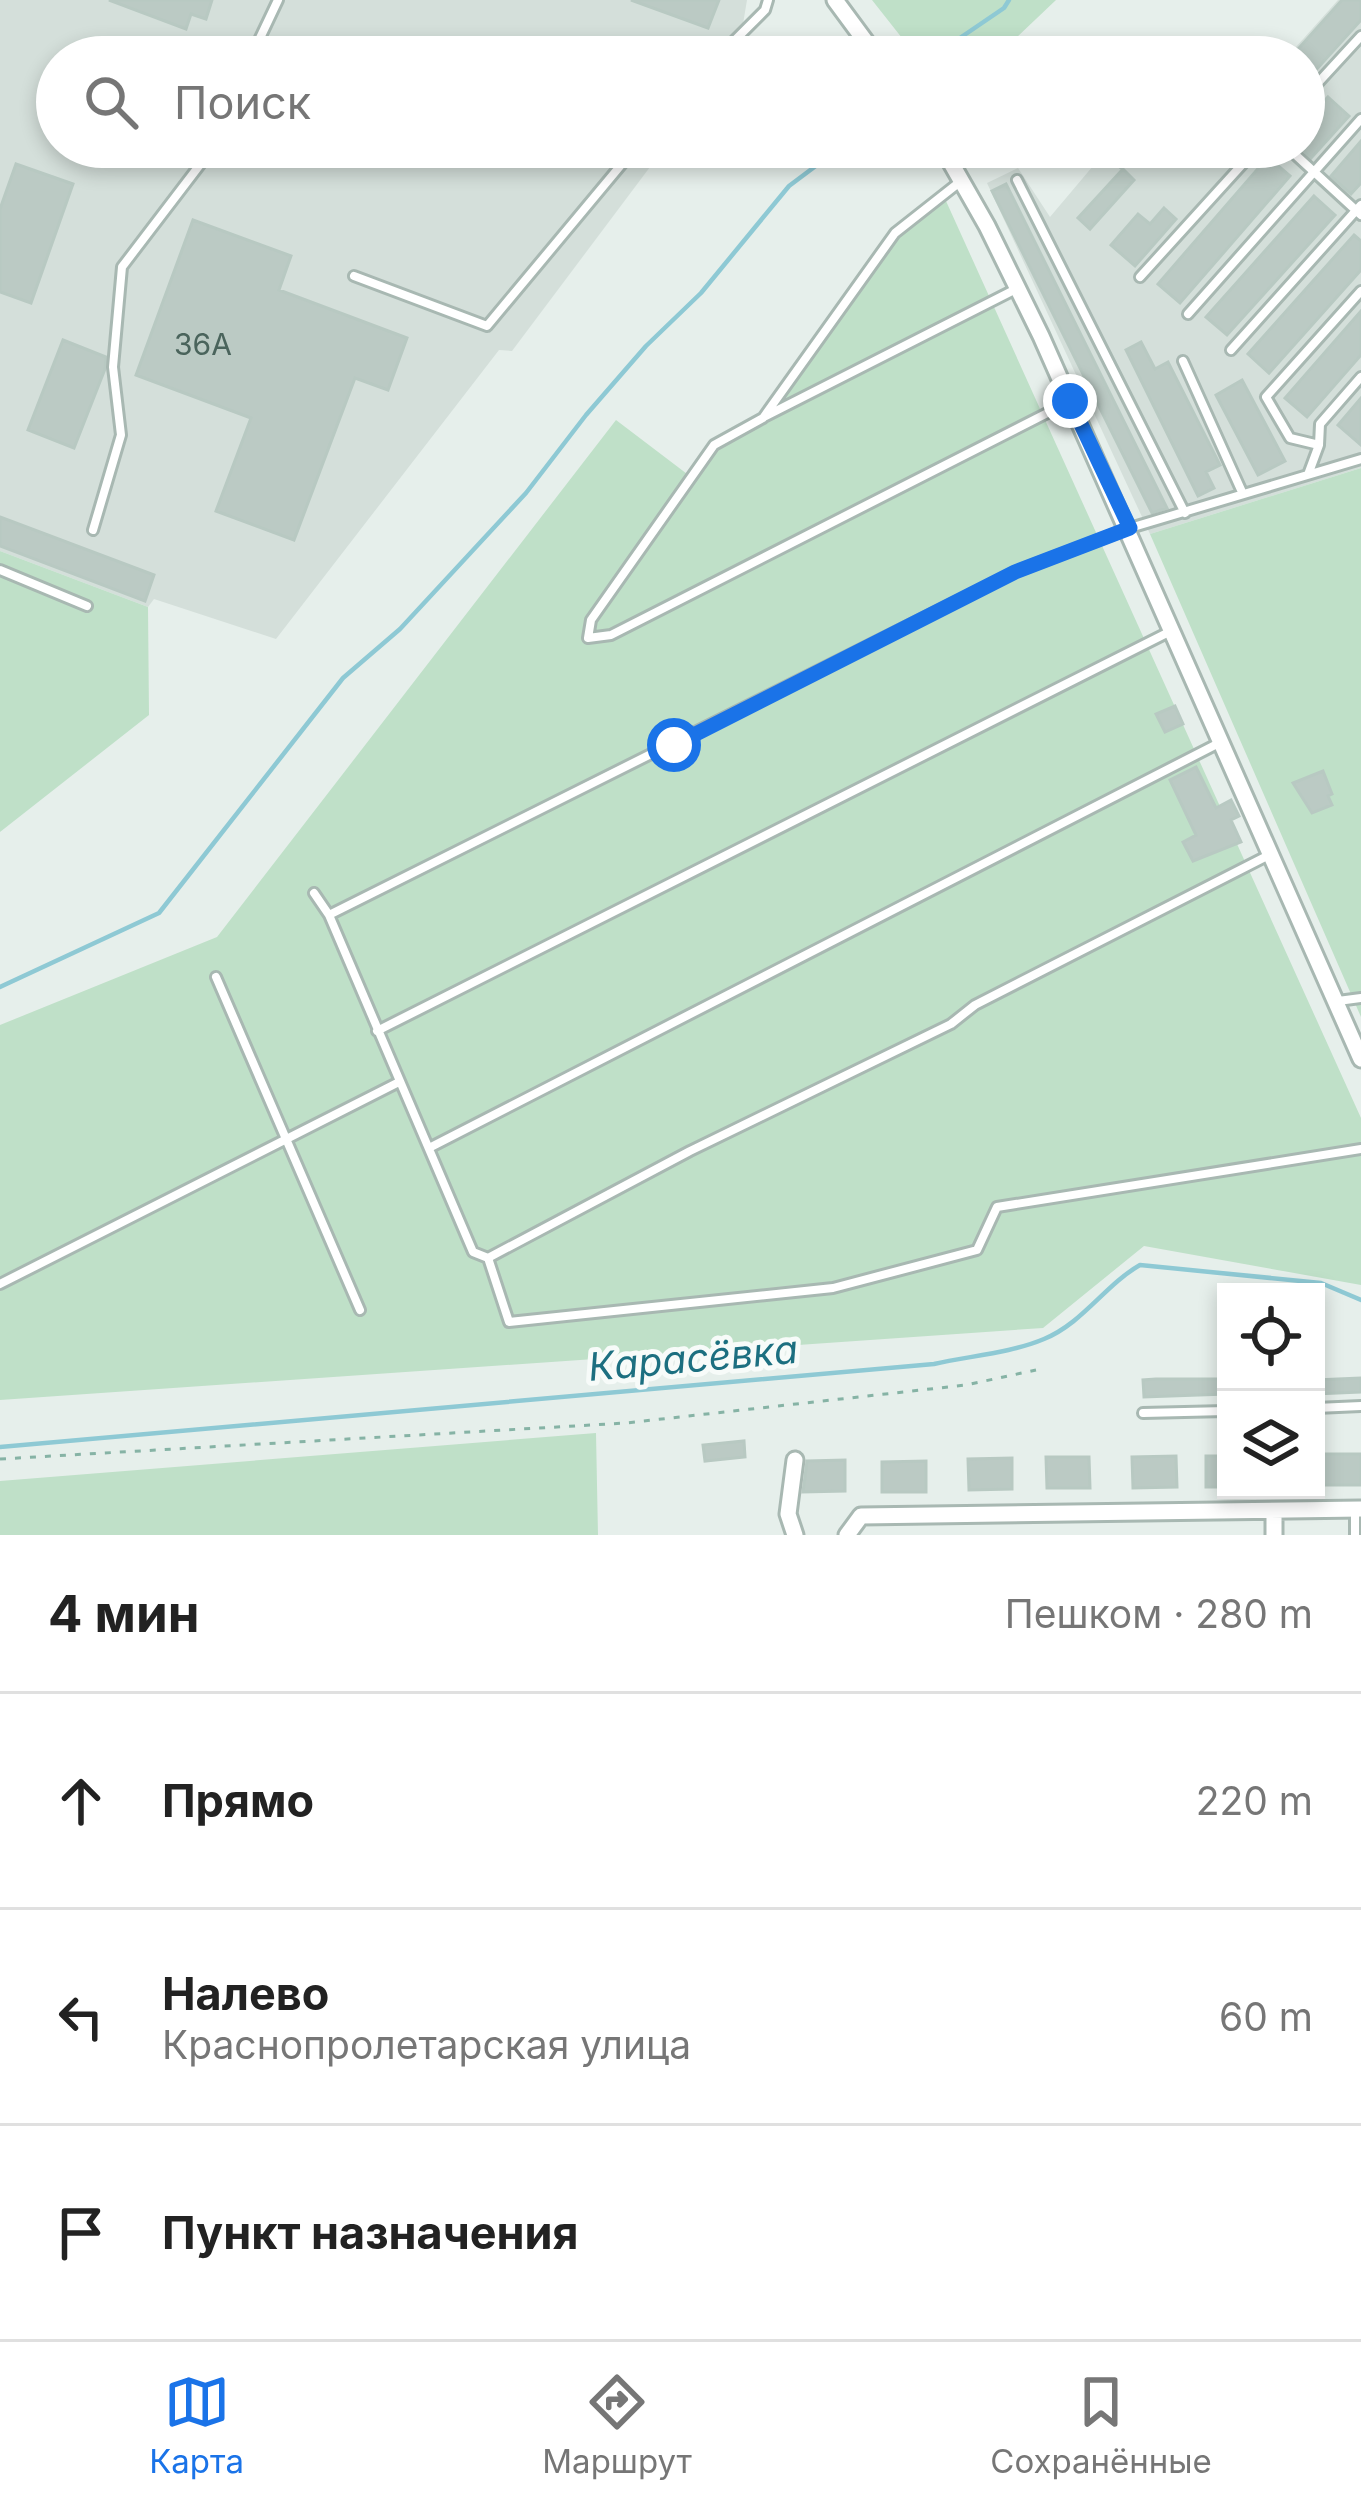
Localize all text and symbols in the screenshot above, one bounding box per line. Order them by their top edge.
search box [36,36,1325,168]
icon: search [78,69,144,135]
text: Поиск [174,75,311,130]
house number: 36А [174,326,232,362]
route end [1043,374,1097,428]
route start [647,718,701,772]
map controls [1217,1283,1325,1499]
button: locate [1217,1283,1325,1391]
water label: Карасёвка [586,1325,800,1390]
button: layers [1217,1391,1325,1499]
text: 4 мин [48,1583,199,1644]
text: Пешком · 280 m [1005,1590,1313,1637]
icon: ahead [48,1768,114,1834]
text: Прямо [162,1773,314,1828]
text: 220 m [1196,1777,1313,1824]
text: Налево [162,1966,329,2021]
icon: left [48,1984,114,2050]
text: 60 m [1219,1993,1313,2040]
text: Краснопролетарская улица [162,2021,691,2068]
icon: arrive [48,2200,114,2266]
text: Пункт назначения [162,2205,579,2260]
tab: Карта [149,2369,244,2481]
tab: Маршрут [542,2369,692,2481]
tab: Сохранённые [990,2369,1212,2481]

